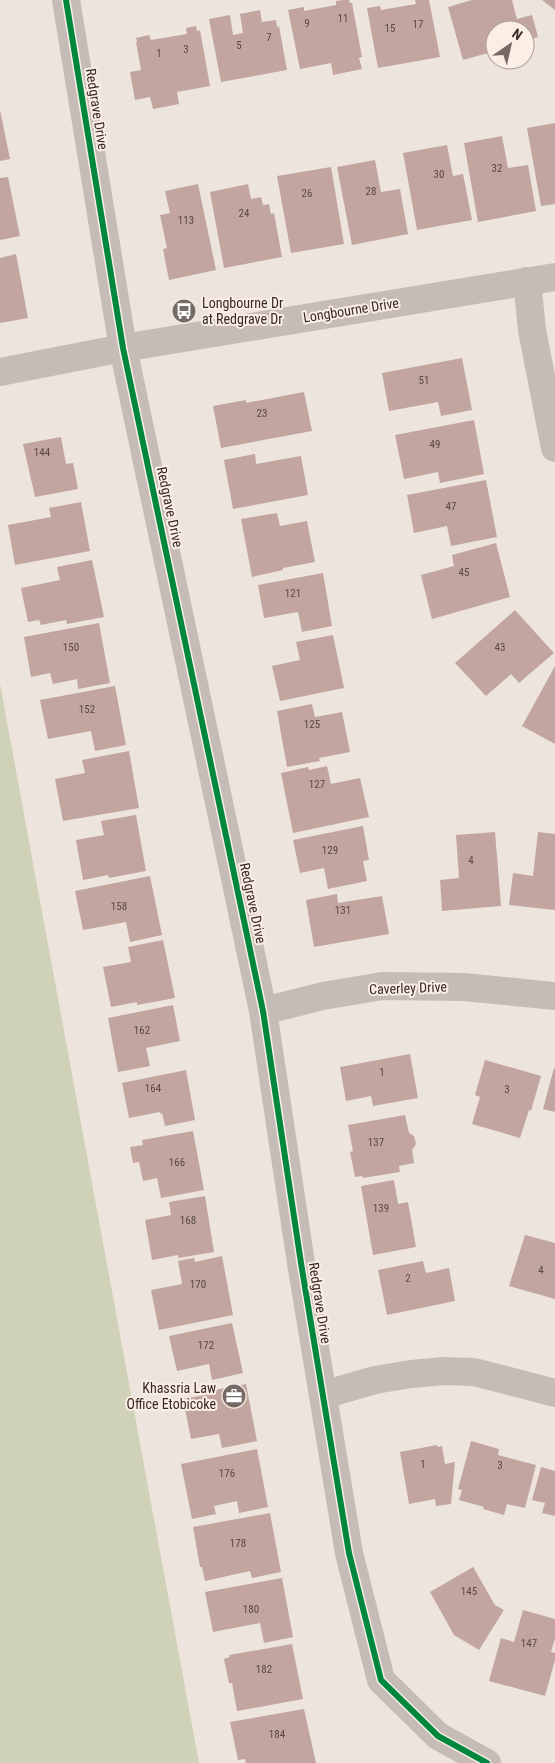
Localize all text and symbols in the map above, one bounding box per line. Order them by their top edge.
house number: 11 [338,12,348,25]
house number: 9 [304,17,310,30]
house number: 17 [413,18,423,31]
north arrow [485,20,535,70]
house number: 15 [385,22,395,35]
text: N [509,25,525,43]
house number: 7 [266,31,272,44]
house number: 5 [236,39,242,52]
house number: 3 [183,43,189,56]
house number: 1 [156,47,162,60]
street label: Redgrave Drive [83,67,111,151]
house number: 32 [492,162,502,175]
house number: 30 [434,168,444,181]
house number: 28 [366,185,376,198]
house number: 26 [302,187,312,200]
house number: 24 [239,207,250,220]
house number: 113 [178,214,194,227]
street label: Longbourne Drive [302,294,400,325]
place label: Longbourne Dr at Redgrave Dr [202,295,283,327]
bus stop icon: Longbourne Dr at Redgrave Dr [171,298,197,324]
house number: 51 [419,374,429,387]
house number: 23 [257,407,267,420]
house number: 49 [430,438,440,451]
house number: 144 [34,446,51,459]
street label: Redgrave Drive [154,465,186,549]
house number: 47 [446,500,456,513]
house number: 45 [459,566,469,579]
house number: 121 [285,587,301,600]
house number: 150 [63,641,79,654]
house number: 43 [495,641,505,654]
house number: 152 [79,703,95,716]
house number: 125 [304,718,320,731]
house number: 127 [309,778,325,791]
house number: 129 [322,844,338,857]
house number: 4 [468,854,474,867]
street label: Redgrave Drive [237,861,269,945]
house number: 158 [111,900,127,913]
house number: 131 [335,904,351,917]
street label: Caverley Drive [369,979,448,997]
house number: 162 [134,1024,150,1037]
house number: 1 [379,1066,385,1079]
house number: 164 [145,1082,162,1095]
house number: 3 [504,1083,510,1096]
house number: 137 [368,1136,384,1149]
house number: 166 [169,1156,185,1169]
house number: 139 [373,1202,389,1215]
house number: 168 [180,1214,196,1227]
street label: Redgrave Drive [306,1261,334,1345]
house number: 4 [538,1264,544,1277]
house number: 2 [405,1272,411,1285]
house number: 170 [190,1278,206,1291]
house number: 172 [198,1339,214,1352]
place label: Khassria Law Office Etobicoke [127,1380,216,1412]
office icon: Khassria Law Office Etobicoke [221,1383,247,1409]
house number: 1 [420,1458,426,1471]
house number: 3 [497,1459,503,1472]
house number: 176 [219,1467,235,1480]
house number: 178 [230,1537,246,1550]
house number: 145 [461,1585,477,1598]
house number: 180 [243,1603,259,1616]
house number: 147 [521,1637,537,1650]
house number: 182 [256,1663,272,1676]
house number: 184 [269,1728,286,1741]

